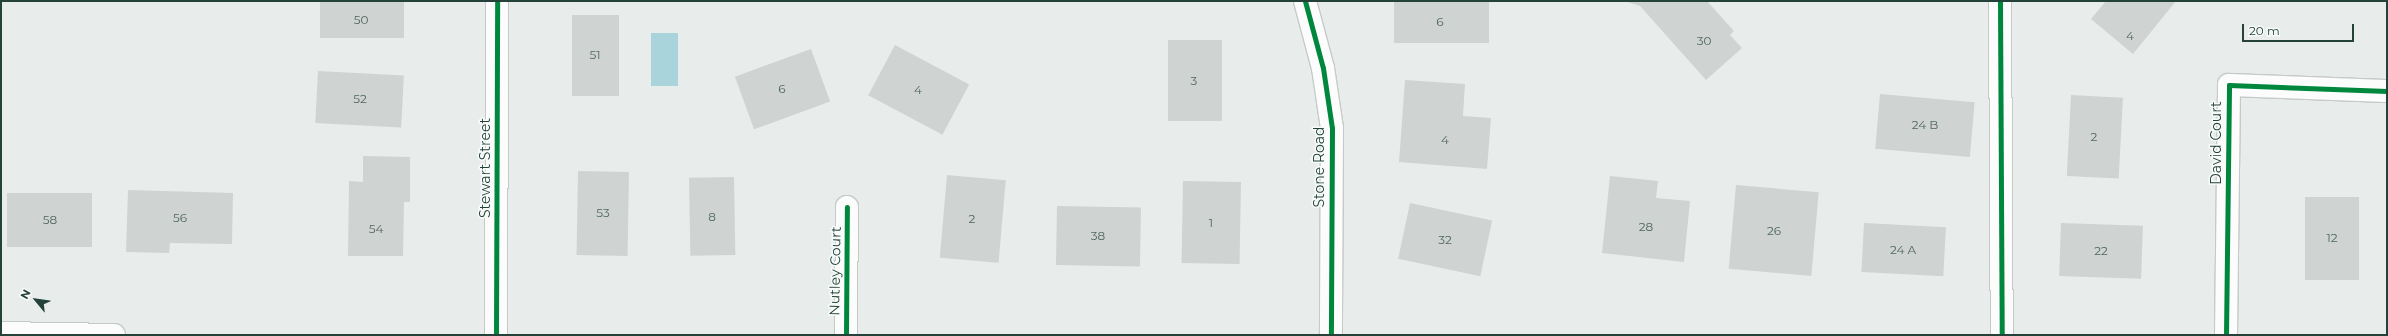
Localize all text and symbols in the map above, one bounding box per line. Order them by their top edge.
house number: 50 [354,13,368,27]
house number: 6 [1436,15,1444,29]
scale bar [2244,16,2356,42]
text: 20 m [2249,23,2280,38]
house number: 4 [2126,29,2134,43]
house number: 30 [1697,34,1711,48]
house number: 51 [589,48,601,62]
house number: 3 [1191,74,1197,88]
house number: 6 [778,82,786,96]
house number: 4 [914,83,922,97]
house number: 52 [353,92,367,106]
street label: David Court [2208,101,2224,185]
street label: Stewart Street [477,118,493,218]
house number: 24 B [1912,118,1938,132]
street label: Stone Road [1311,126,1327,208]
house number: 2 [2091,130,2097,144]
house number: 4 [1441,133,1449,147]
house number: 53 [596,206,610,220]
house number: 8 [708,210,716,224]
house number: 56 [173,211,187,225]
house number: 2 [969,212,975,226]
house number: 58 [43,213,57,227]
house number: 1 [1209,216,1213,230]
house number: 28 [1639,220,1653,234]
house number: 54 [369,222,383,236]
house number: 26 [1767,224,1781,238]
street label: Nutley Court [826,226,844,316]
house number: 38 [1091,229,1105,243]
house number: 12 [2326,231,2338,245]
house number: 32 [1438,233,1452,247]
house number: 24 A [1890,243,1916,257]
house number: 22 [2094,244,2108,258]
north arrow [16,280,56,320]
text: N [17,287,34,301]

